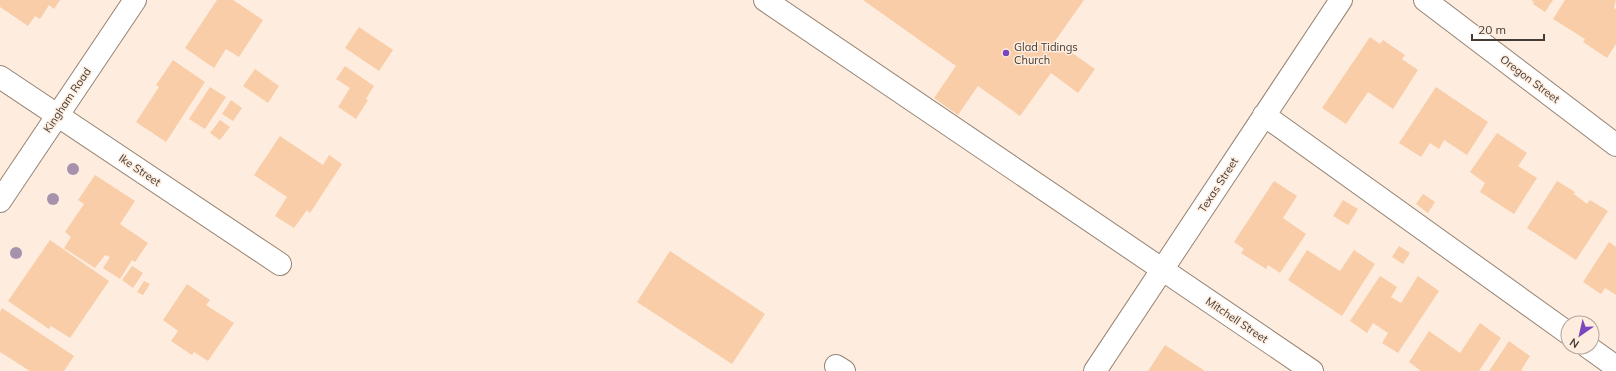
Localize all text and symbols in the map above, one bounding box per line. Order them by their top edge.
scale bar [1472,16,1544,42]
text: 20 m [1478,22,1506,37]
place label: Glad Tidings Church [1014,40,1078,67]
marker: Glad Tidings Church [1001,48,1011,58]
street label: Oregon Street [1497,52,1563,106]
street label: Kingham Road [40,65,94,135]
street label: Ike Street [116,151,164,189]
street label: Texas Street [1195,155,1241,215]
street label: Mitchell Street [1203,294,1271,346]
north arrow [1560,315,1600,355]
text: N [1567,335,1582,351]

